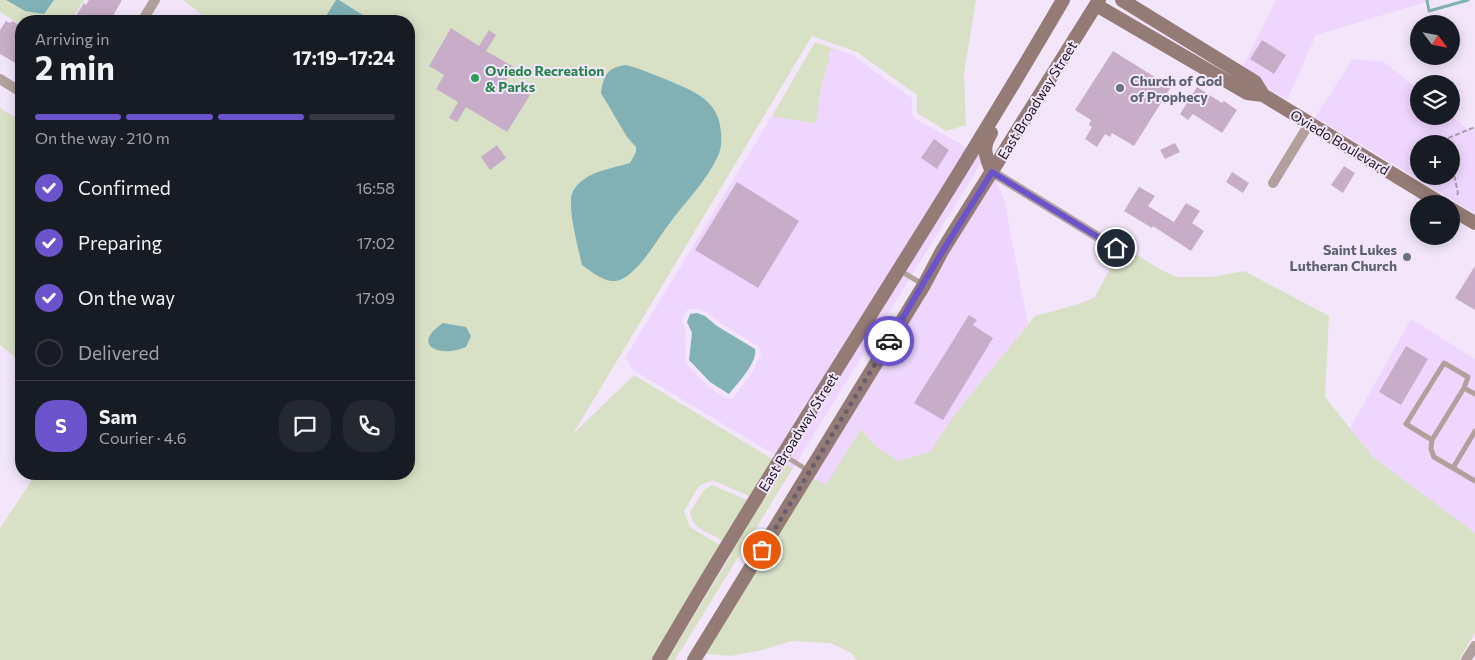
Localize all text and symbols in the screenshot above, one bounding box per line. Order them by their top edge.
north arrow [1410,15,1460,65]
map controls [1410,15,1460,245]
text: Arriving in [35,29,109,48]
street label: East Broadway Street [994,37,1080,162]
text: 17:19–17:24 [293,46,395,69]
text: 2 min [35,47,115,87]
place label: Oviedo Recreation & Parks [485,62,604,95]
marker: Oviedo Recreation & Parks [469,72,481,84]
place label: Church of God of Prophecy [1130,72,1222,105]
button: layers [1410,75,1460,125]
marker: Church of God of Prophecy [1114,82,1126,94]
street label: Oviedo Boulevard [1287,106,1393,178]
text: On the way · 210 m [35,128,170,147]
button: + [1410,135,1460,185]
icon: check [35,174,63,202]
text: Confirmed [78,176,171,199]
text: 16:58 [356,178,395,197]
button: − [1410,195,1460,245]
pin [1095,227,1137,269]
icon: check [35,229,63,257]
text: Preparing [78,231,162,254]
text: 17:02 [357,233,395,252]
icon: home [1102,234,1130,262]
place label: Saint Lukes Lutheran Church [1290,241,1397,274]
marker: Saint Lukes Lutheran Church [1401,251,1413,263]
icon: check [35,284,63,312]
text: On the way [78,286,175,309]
text: 17:09 [356,288,395,307]
courier [864,316,914,366]
icon: car [875,327,903,355]
text: Delivered [78,341,159,364]
street label: East Broadway Street [755,369,841,494]
button: chat [279,400,331,452]
button: phone [343,400,395,452]
text: Sam [99,405,137,428]
text: S [55,414,67,437]
text: Courier · 4.6 [99,428,186,447]
pin [741,529,783,571]
icon: bag [748,536,776,564]

